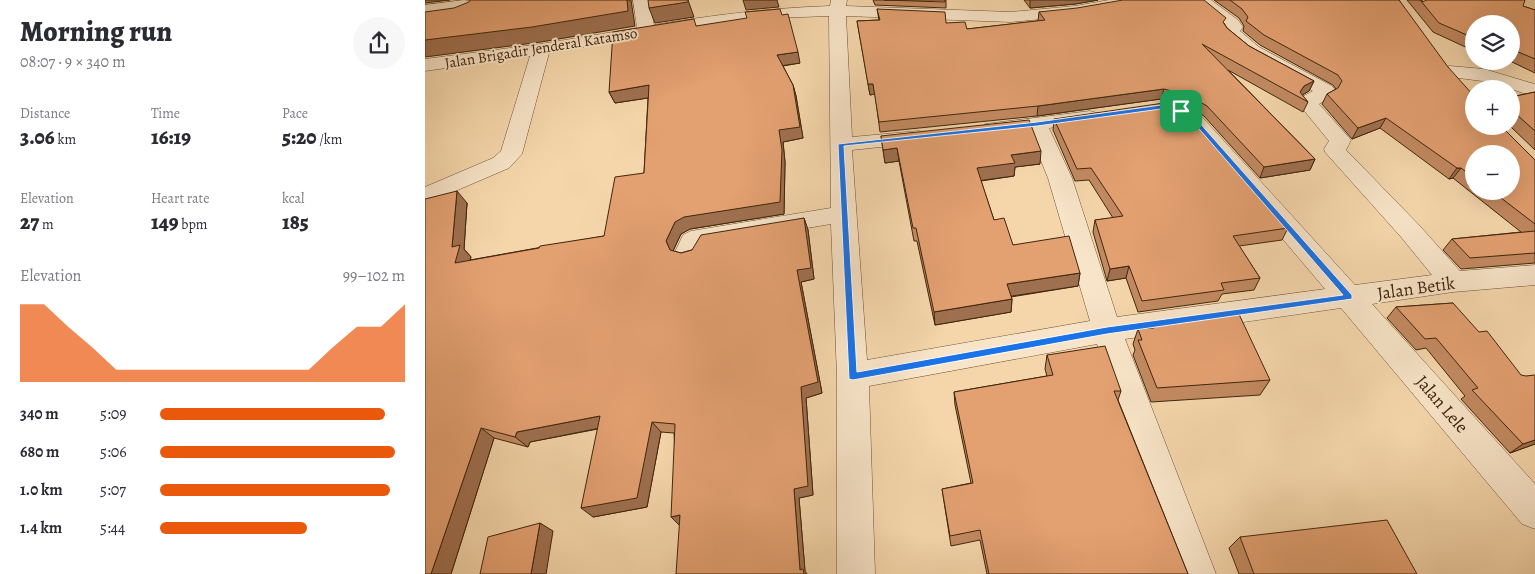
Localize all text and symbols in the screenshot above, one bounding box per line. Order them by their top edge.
text: Morning run [20,13,172,51]
map controls [1465,15,1520,200]
button: layers [1465,15,1520,70]
button: share [353,17,405,69]
street label: Jalan Brigadir Jenderal Katamso [443,23,639,73]
text: 08:07 · 9 × 340 m [20,51,125,73]
button: + [1465,80,1520,135]
pin [1160,90,1202,132]
icon: arrive [1167,97,1195,125]
text: Distance [20,104,70,123]
text: Time [151,104,180,123]
text: Pace [282,104,308,123]
text: 3.06 [20,123,55,151]
text: 16:19 [151,123,191,151]
text: 5:20 [282,123,316,151]
text: km [55,130,76,149]
text: /km [316,130,342,149]
button: − [1465,145,1520,200]
text: Elevation [20,189,74,208]
text: Heart rate [151,189,209,208]
text: kcal [282,189,304,208]
text: 27 [20,208,39,236]
text: 149 [151,208,179,236]
text: 185 [282,208,309,236]
text: m [39,215,54,234]
text: bpm [179,215,208,234]
text: Elevation [20,265,81,287]
text: 99–102 m [343,265,405,287]
street label: Jalan Betik [1375,271,1457,305]
street label: Jalan Lele [1410,370,1474,438]
text: 340 m [20,403,59,425]
text: 5:09 [100,403,127,425]
text: 680 m [20,441,59,463]
text: 5:06 [100,441,127,463]
text: 1.0 km [20,479,63,501]
text: 5:07 [100,479,126,501]
text: 1.4 km [20,517,62,539]
text: 5:44 [100,517,125,539]

